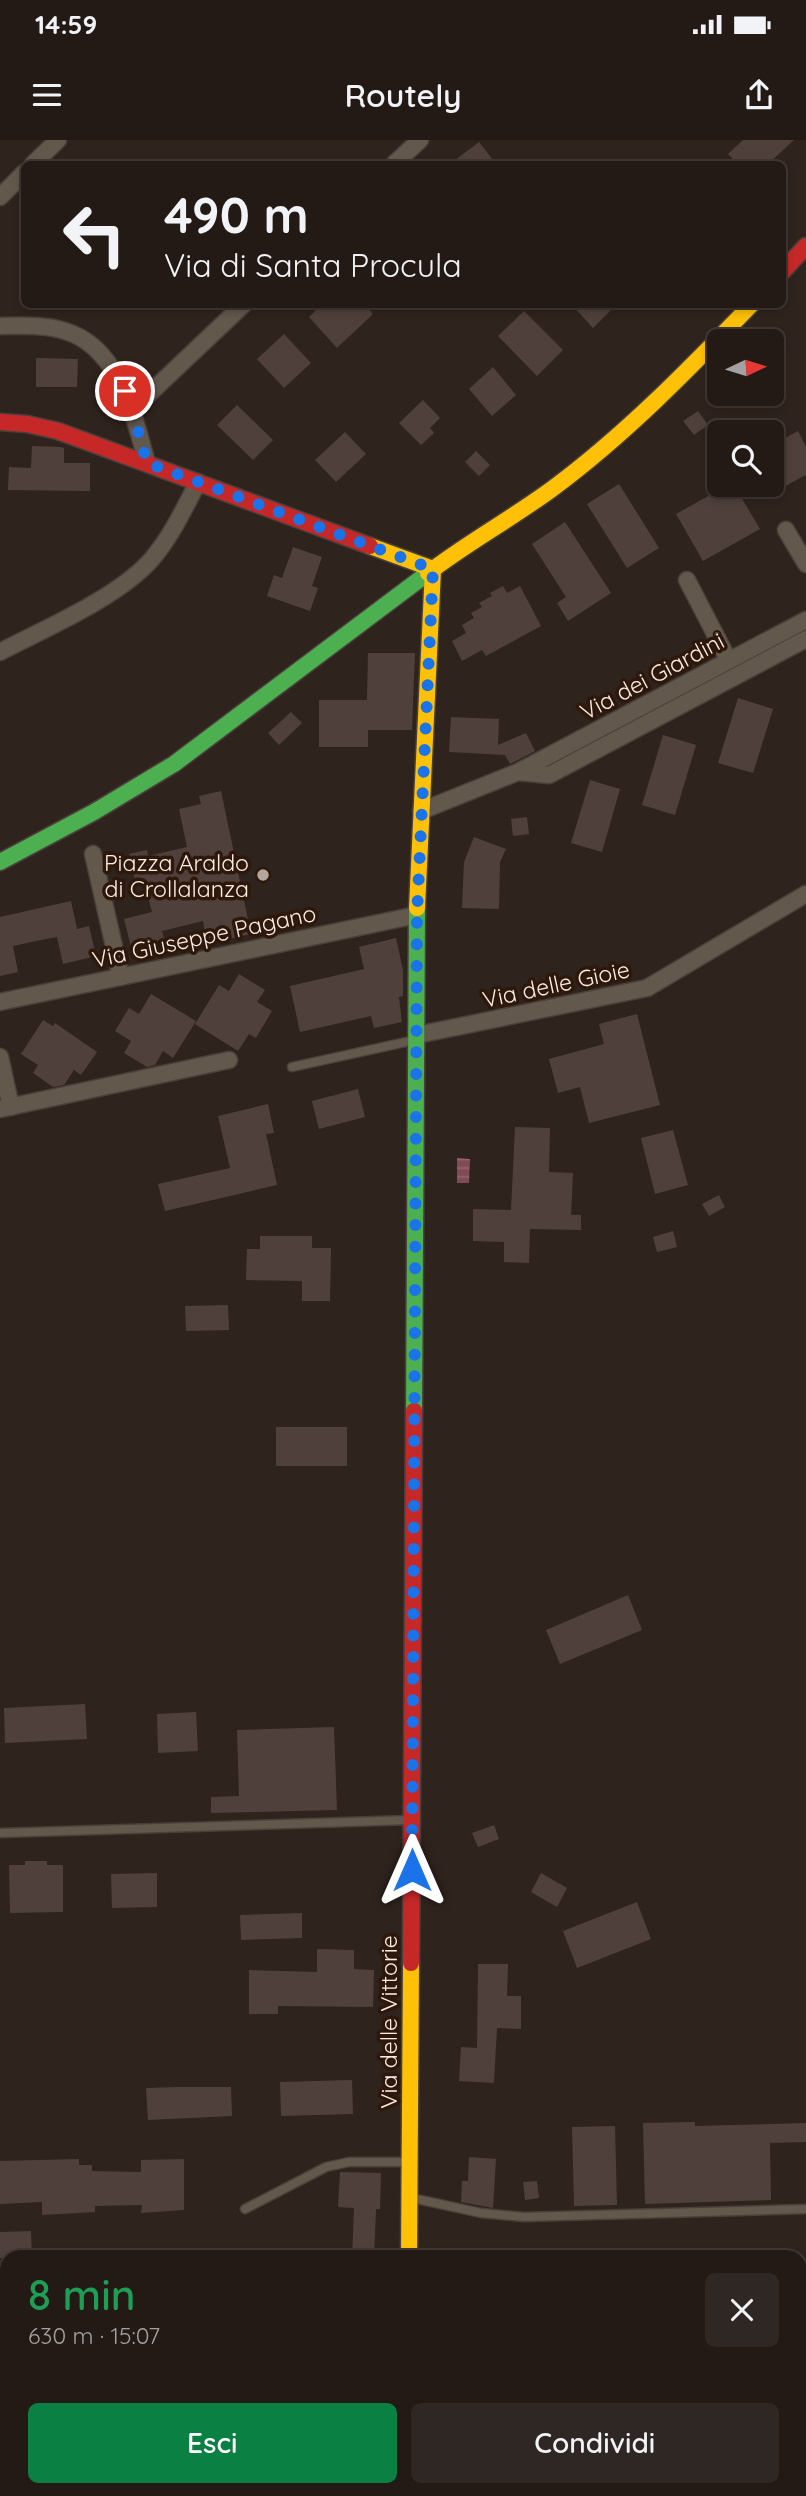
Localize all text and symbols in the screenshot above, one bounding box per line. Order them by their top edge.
text: 14:59 [35,8,97,41]
text: Routely [344,75,462,115]
icon: menu [28,76,66,114]
icon: share [740,76,778,114]
text: 490 m [164,184,309,245]
icon: left [49,189,140,280]
text: Via di Santa Procula [164,245,462,285]
north arrow [707,329,784,406]
map controls [707,329,784,497]
pin [95,361,155,421]
icon: arrive [106,372,144,410]
button: search [707,420,784,497]
street label: Via dei Giardini [575,626,729,726]
place label: Piazza Araldo di Crollalanza [104,848,249,903]
marker: Piazza Araldo di Crollalanza [255,867,271,883]
street label: Via Giuseppe Pagano [89,898,319,974]
street label: Via delle Gioie [480,954,632,1014]
position arrow [375,1833,449,1907]
street label: Via delle Vittorie [374,1935,403,2109]
text: 8 min [28,2268,136,2321]
button: close [705,2273,779,2347]
text: 630 m · 15:07 [28,2321,160,2350]
button: Esci [28,2403,397,2483]
button: Condividi [411,2403,779,2483]

